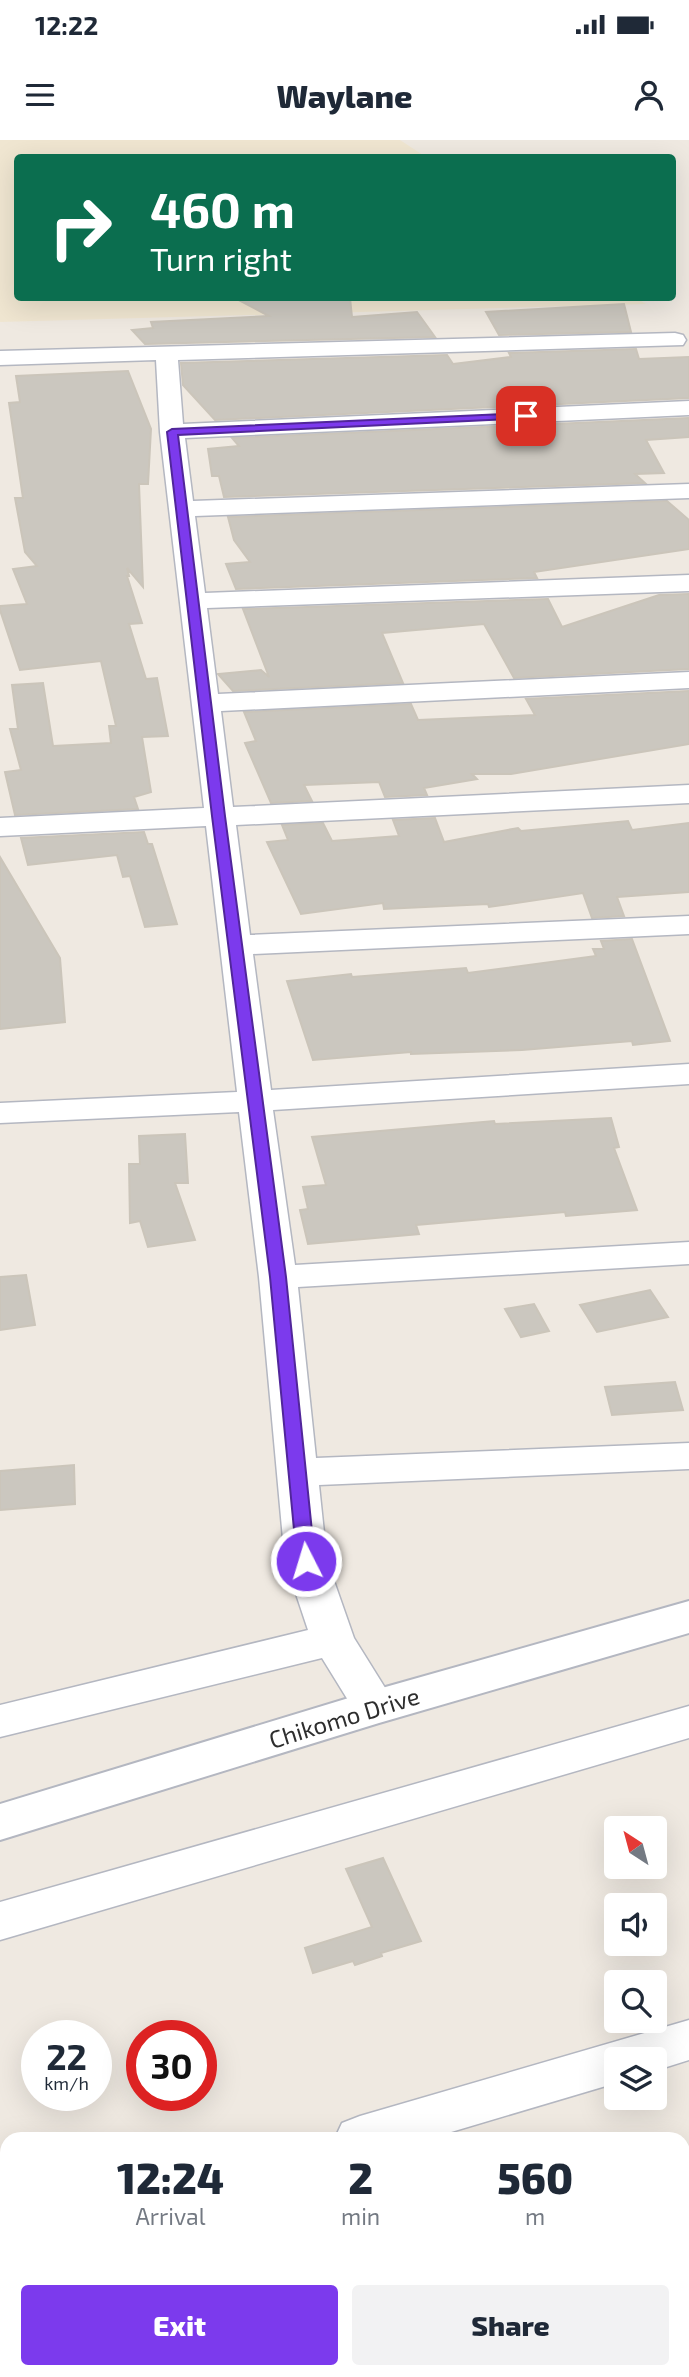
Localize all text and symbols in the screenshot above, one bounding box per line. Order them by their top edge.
text: 12:22 [35,9,98,40]
icon: menu [21,76,59,114]
text: Waylane [276,76,413,114]
icon: person [630,76,668,114]
text: 460 m [150,179,295,238]
icon: right [35,182,126,273]
text: Turn right [150,239,292,277]
pin [496,386,556,446]
icon: arrive [507,397,545,435]
position arrow [269,1524,343,1598]
street label: Chikomo Drive [265,1680,423,1754]
north arrow [604,1816,667,1880]
map controls [604,1816,667,2110]
button: sound [604,1893,667,1956]
button: search [604,1970,667,2033]
speed limit sign: 30 [126,2020,217,2111]
text: 22 [46,2035,87,2077]
button: layers [604,2047,667,2110]
text: km/h [44,2072,89,2094]
text: 12:24 [117,2152,224,2202]
text: 2 [348,2152,373,2202]
text: 560 [497,2152,573,2202]
text: Arrival [135,2202,205,2230]
text: min [341,2202,380,2230]
text: m [525,2202,545,2230]
button: Exit [21,2285,338,2365]
button: Share [352,2285,669,2365]

